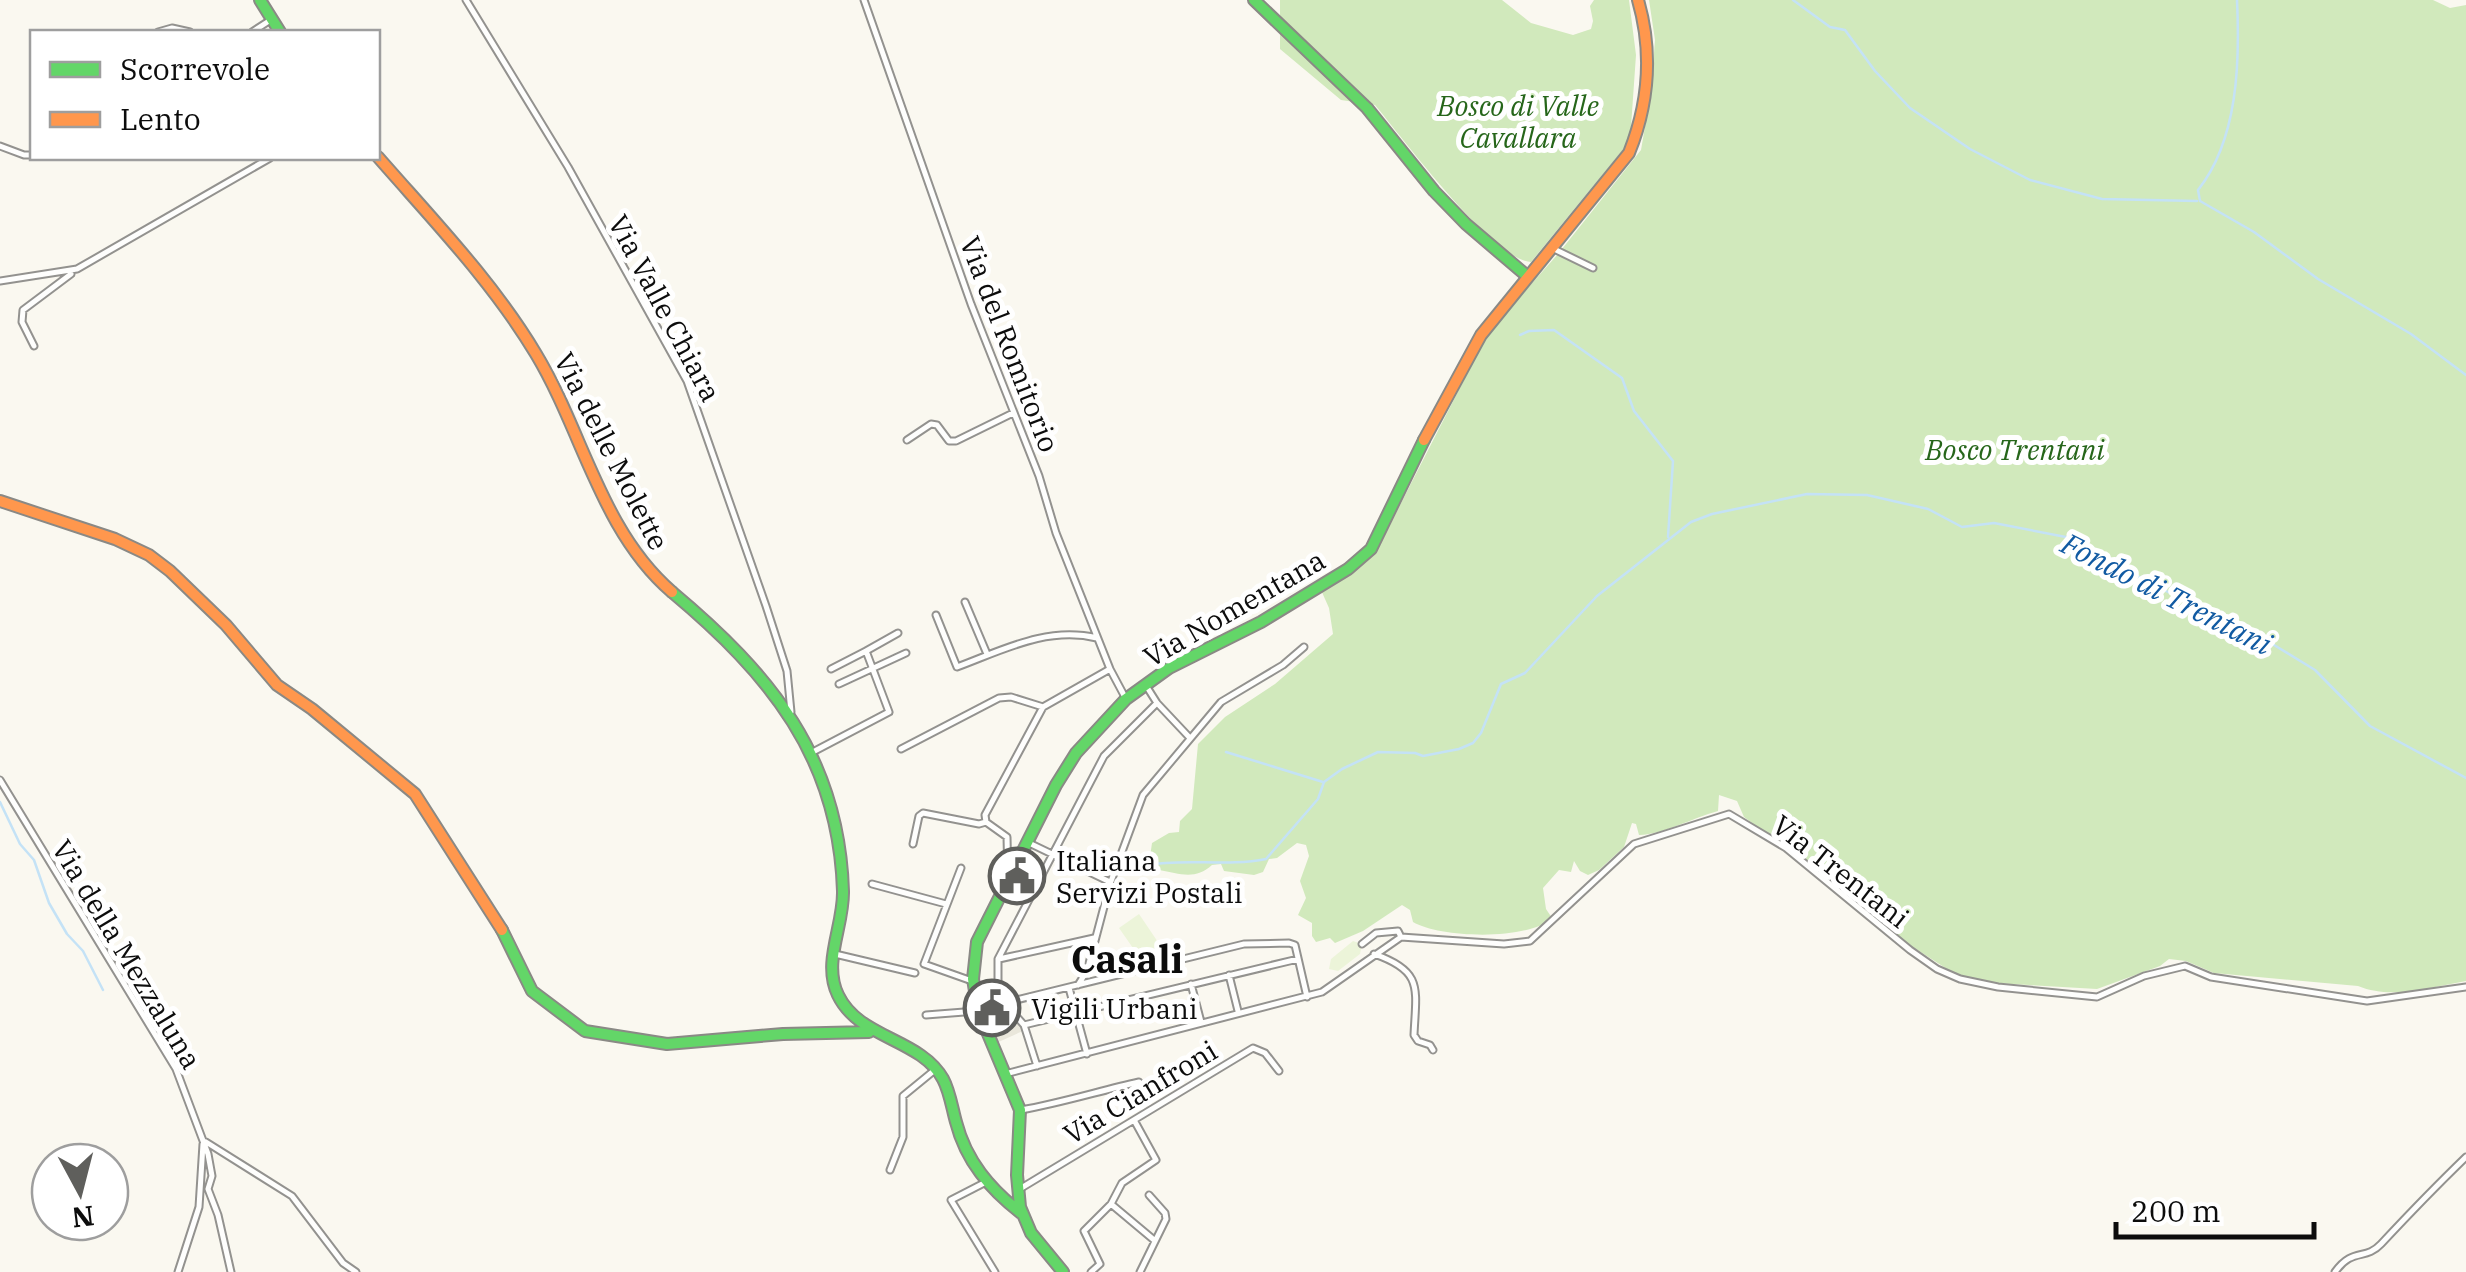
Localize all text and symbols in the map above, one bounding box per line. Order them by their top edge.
legend [30,30,380,160]
text: Scorrevole [120,49,270,88]
park label: Bosco di Valle Cavallara [1436,87,1599,156]
text: Lento [120,99,201,138]
street label: Via Valle Chiara [600,208,730,408]
street label: Via del Romitorio [952,231,1068,457]
street label: Via delle Molette [546,346,678,556]
park label: Bosco Trentani [1924,431,2105,468]
water label: Fondo di Trentani [2054,523,2279,663]
street label: Via Nomentana [1136,541,1332,675]
street label: Via Trentani [1765,806,1917,936]
street label: Via della Mezzaluna [44,833,210,1075]
place label: Italiana Servizi Postali [1056,842,1243,911]
public building icon: Italiana Servizi Postali [987,846,1047,906]
district label: Casali [1071,934,1183,983]
public building icon: Vigili Urbani [962,978,1022,1038]
place label: Vigili Urbani [1031,990,1198,1027]
street label: Via Cianfroni [1056,1032,1224,1152]
north arrow [30,1142,130,1242]
scale bar [2116,1177,2314,1239]
text: 200 m [2131,1191,2221,1230]
text: N [70,1198,96,1237]

